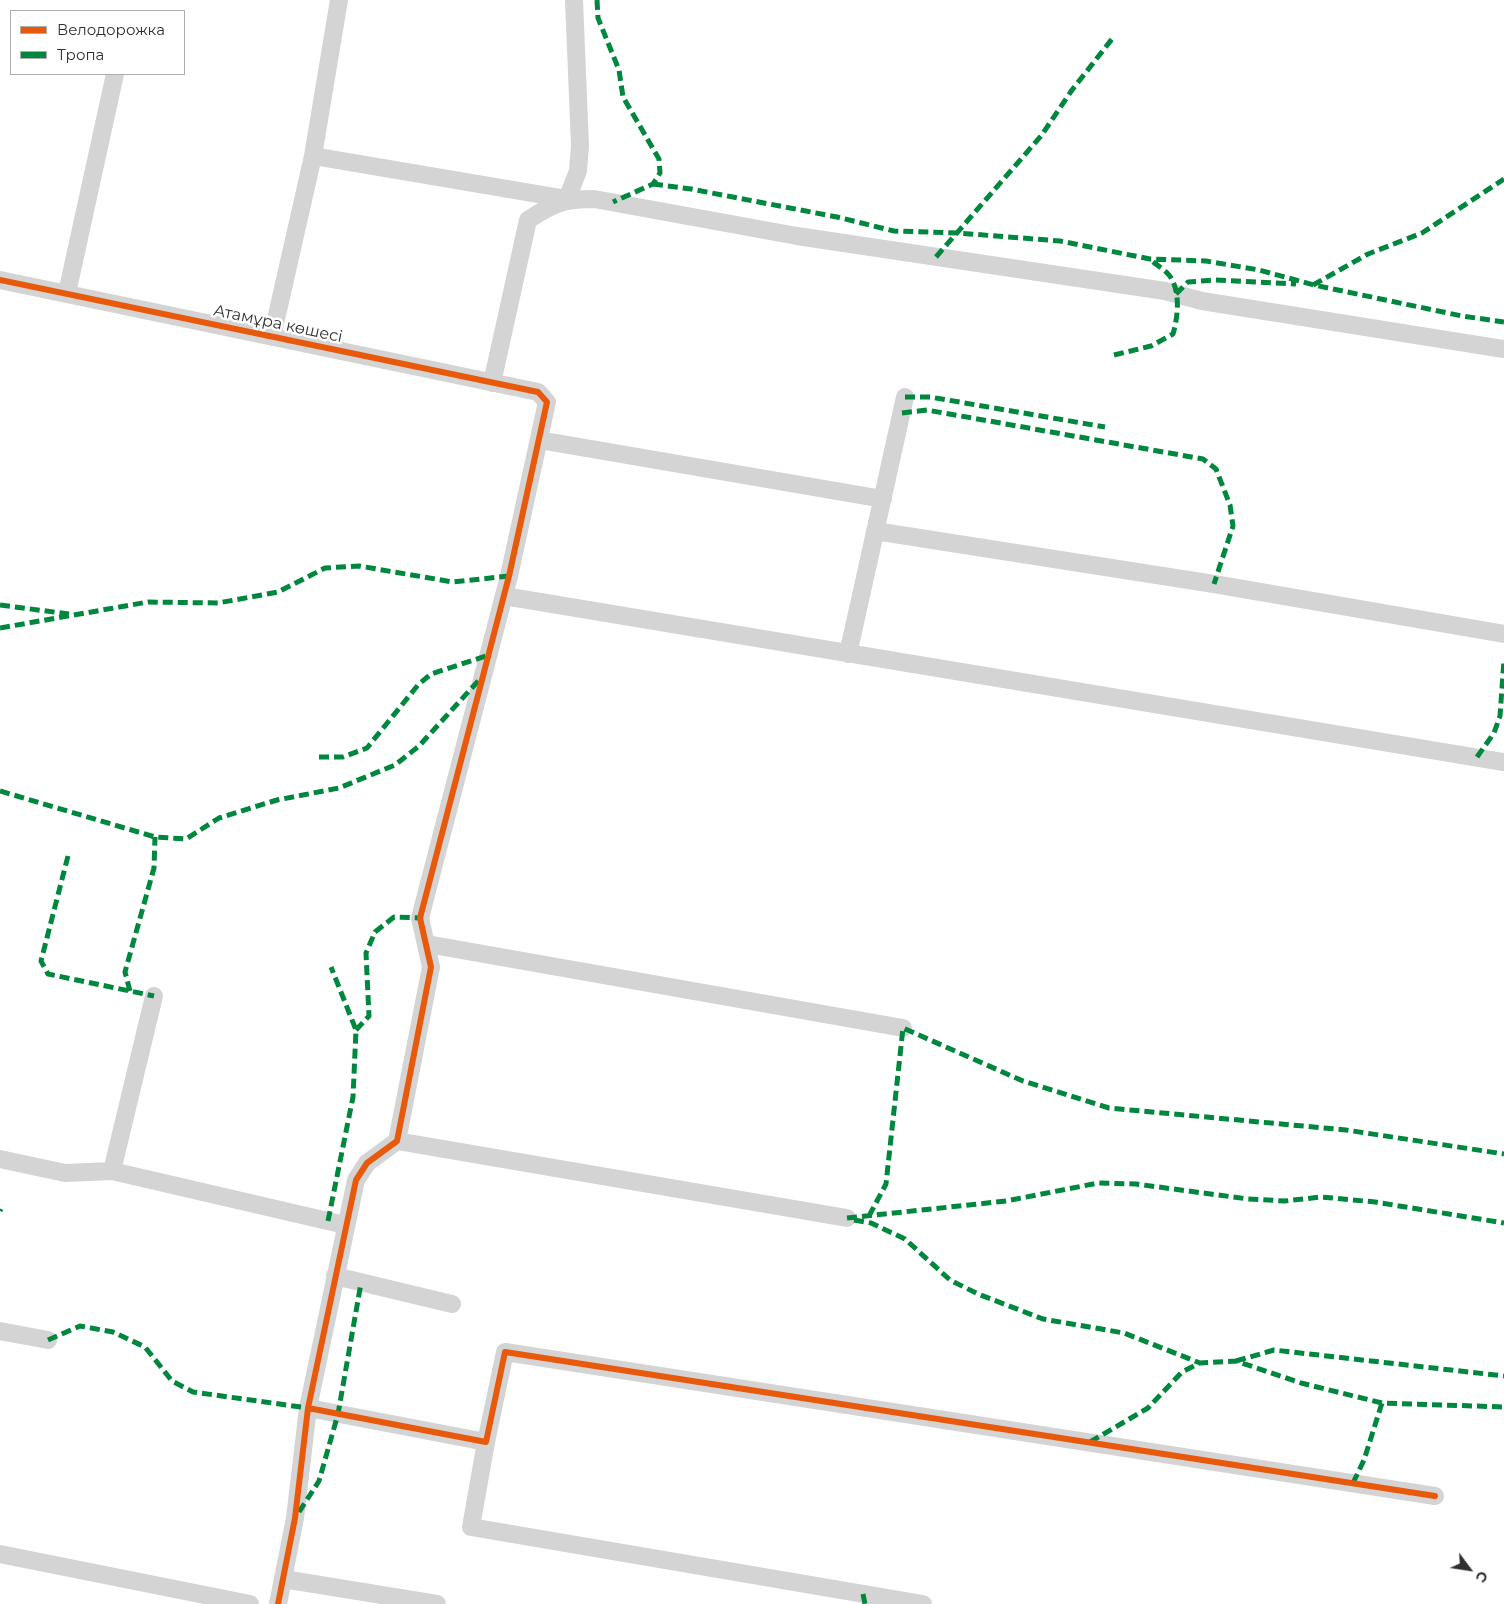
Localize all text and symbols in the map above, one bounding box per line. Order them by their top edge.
legend [10,10,185,75]
text: Велодорожка [57,20,165,39]
text: Тропа [57,45,104,64]
street label: Атамұра көшесі [212,301,344,347]
north arrow [1444,1544,1494,1594]
text: С [1472,1568,1492,1586]

